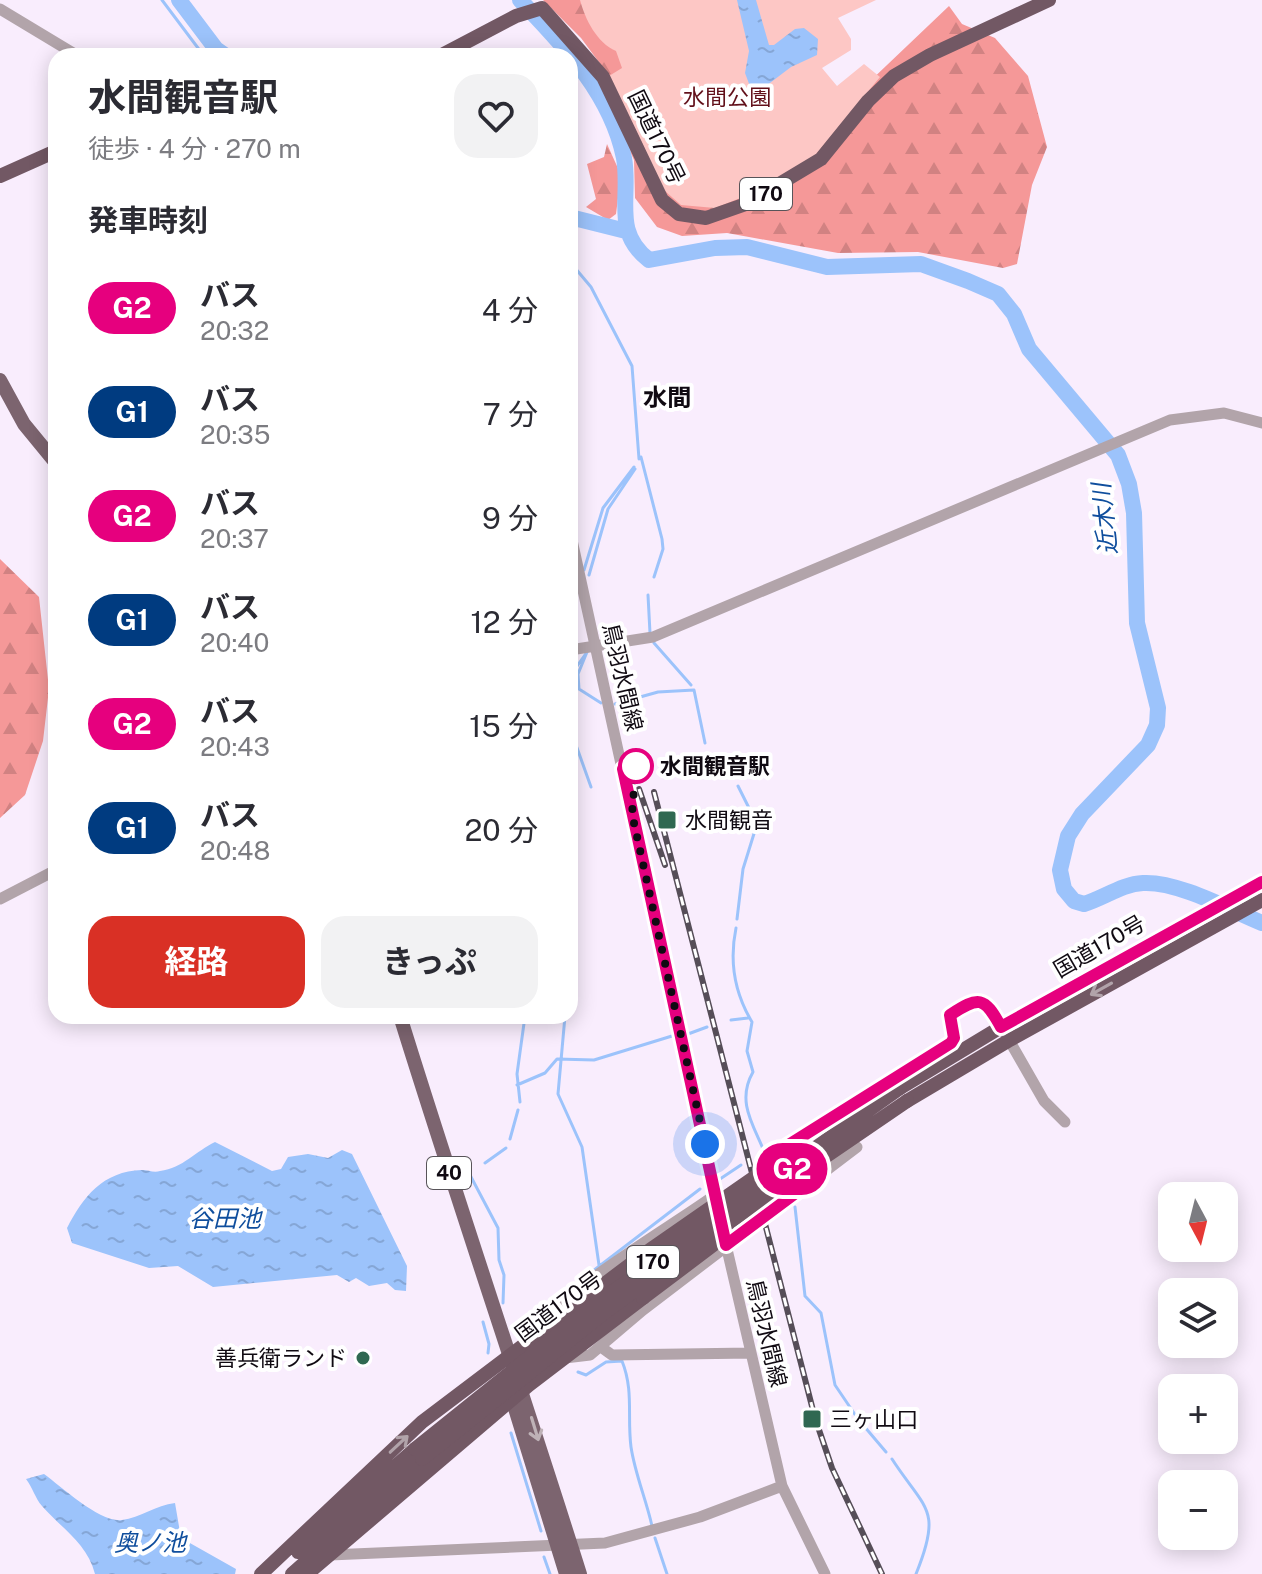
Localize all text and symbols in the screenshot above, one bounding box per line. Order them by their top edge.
button: heart [454,74,538,158]
text: 水間観音駅 [88,75,278,120]
park label: 水間公園 [683,84,771,110]
street label: 国道170号 [623,86,691,188]
text: 徒歩 · 4 分 · 270 m [88,133,301,164]
road number: 170 [740,178,792,210]
text: 発車時刻 [88,202,208,238]
text: バス [200,277,260,313]
text: G2 [112,291,152,324]
text: 4 分 [482,292,538,328]
text: 20:32 [200,315,269,346]
text: バス [200,381,260,417]
district label: 水間 [643,383,691,411]
text: G1 [115,395,149,428]
text: 7 分 [483,396,538,432]
text: 20:35 [200,419,270,450]
water label: 近木川 [1086,479,1122,556]
text: バス [200,485,260,521]
text: G2 [112,499,152,532]
text: 9 分 [482,500,538,536]
text: 20:37 [200,523,269,554]
text: バス [200,589,260,625]
text: G1 [115,603,149,636]
text: 12 分 [471,604,538,640]
street label: 鳥羽水間線 [598,620,648,734]
text: 20:40 [200,627,269,658]
text: バス [200,693,260,729]
text: G2 [112,707,152,740]
text: 15 分 [469,708,538,744]
text: 20:43 [200,731,270,762]
marker: 水間観音駅 [619,749,653,783]
place label: 水間観音駅 [660,753,770,779]
text: バス [200,797,260,833]
place label: 水間観音 [685,807,773,833]
marker: 水間観音 [656,809,678,831]
text: G1 [115,811,149,844]
text: 20 分 [464,812,538,848]
text: 20:48 [200,835,270,866]
street label: 国道170号 [1049,909,1149,983]
button: 経路 [88,916,305,1008]
button: きっぷ [321,916,538,1008]
one-way arrow [1089,981,1113,997]
your location [685,1124,725,1164]
line badge: G2 [756,1143,828,1195]
text: G2 [772,1152,812,1185]
road number: 40 [427,1157,471,1189]
north arrow [1158,1182,1238,1262]
map controls [1158,1182,1238,1550]
water label: 谷田池 [189,1204,263,1232]
road number: 170 [627,1246,679,1278]
street label: 国道170号 [510,1265,606,1347]
street label: 鳥羽水間線 [742,1276,792,1390]
button: layers [1158,1278,1238,1358]
place label: 善兵衛ランド [215,1345,347,1371]
marker: 善兵衛ランド [354,1349,372,1367]
button: + [1158,1374,1238,1454]
place label: 三ヶ山口 [830,1406,918,1432]
marker: 三ヶ山口 [801,1408,823,1430]
one-way arrow [528,1417,543,1442]
one-way arrow [389,1435,409,1454]
button: − [1158,1470,1238,1550]
water label: 奥ノ池 [114,1528,188,1556]

